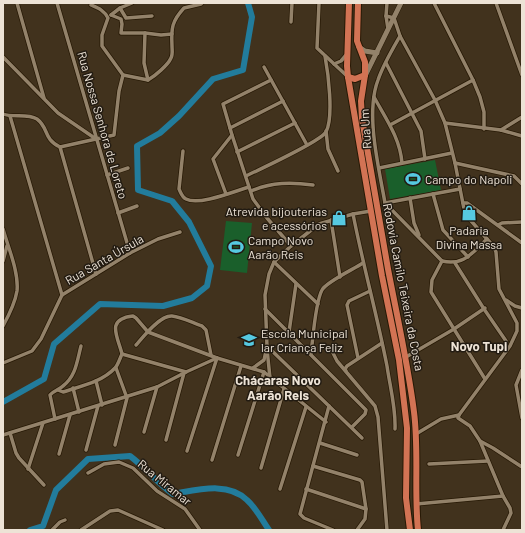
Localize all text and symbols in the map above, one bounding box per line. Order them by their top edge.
street label: Rua Nossa Senhora de Loreto [75,50,131,200]
street label: Rua Um [357,108,373,149]
sports icon: Campo do Napoli [404,170,422,188]
place label: Campo do Napoli [425,172,512,186]
street label: Rodovia Camilo Teixeira da Costa [381,202,427,372]
place label: Atrevida bijouterias e acessórios [226,204,327,232]
shop icon: Padaria Divina Massa [460,204,478,222]
shop icon: Atrevida bijouterias e acessórios [330,209,348,227]
place label: Padaria Divina Massa [436,223,502,251]
street label: Rua Santa Úrsula [62,231,146,287]
place label: Campo Novo Aarão Reis [248,233,313,261]
sports icon: Campo Novo Aarão Reis [227,238,245,256]
place label: Escola Municipal lar Criança Feliz [261,326,347,354]
school or university icon: Escola Municipal lar Criança Feliz [240,331,258,349]
district label: Novo Tupi [451,338,507,354]
district label: Chácaras Novo Aarão Reis [235,372,321,403]
street label: Rua Miramar [135,456,195,508]

